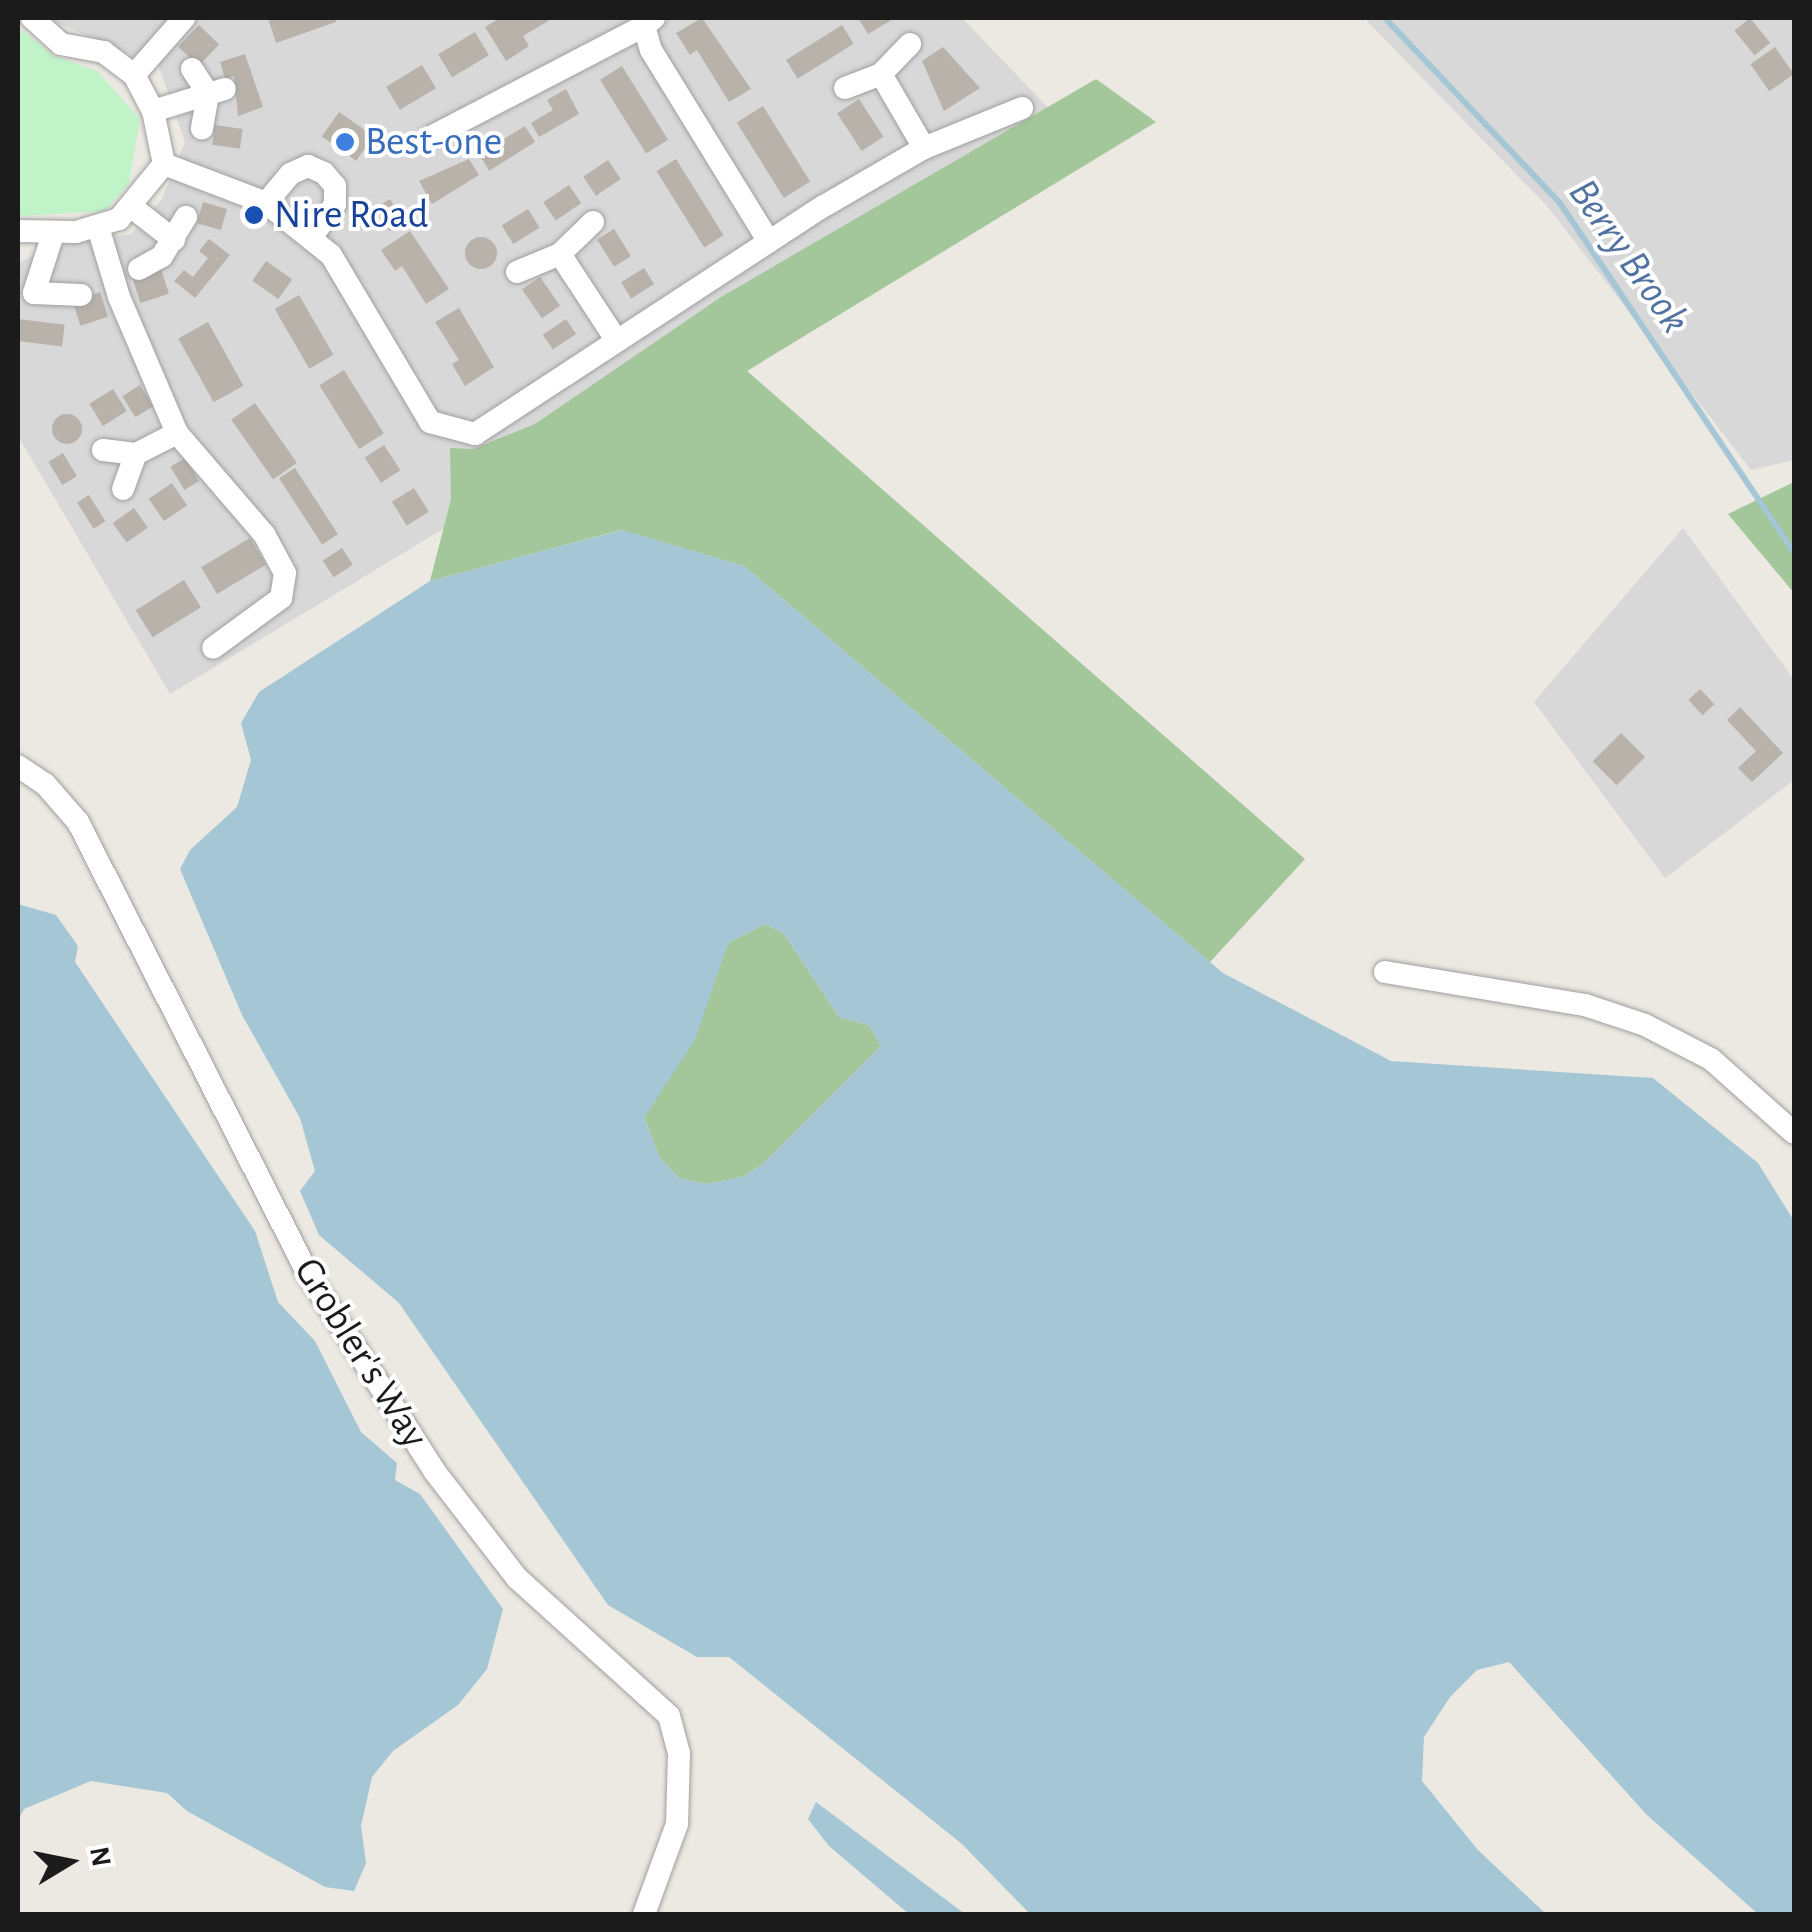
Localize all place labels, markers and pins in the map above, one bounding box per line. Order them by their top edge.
place label: Best-one [365,118,502,166]
marker: Best-one [334,131,356,153]
place label: Nire Road [274,191,428,239]
marker: Nire Road [243,204,265,226]

